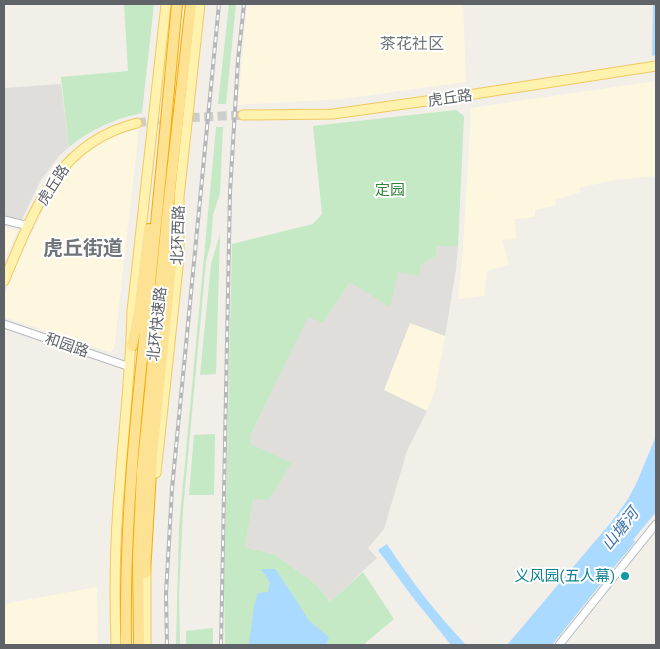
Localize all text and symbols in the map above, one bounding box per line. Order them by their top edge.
district label: 茶花社区 [380,34,444,53]
street label: 虎丘路 [426,86,474,110]
street label: 虎丘路 [33,161,73,209]
park label: 定园 [375,181,405,199]
street label: 北环西路 [168,205,188,265]
district label: 虎丘街道 [43,236,123,260]
street label: 北环快速路 [144,286,170,362]
street label: 和园路 [43,329,91,361]
water label: 山塘河 [598,502,644,554]
place label: 义风园(五人幕) [514,567,615,585]
marker: 义风园(五人幕) [619,570,631,582]

